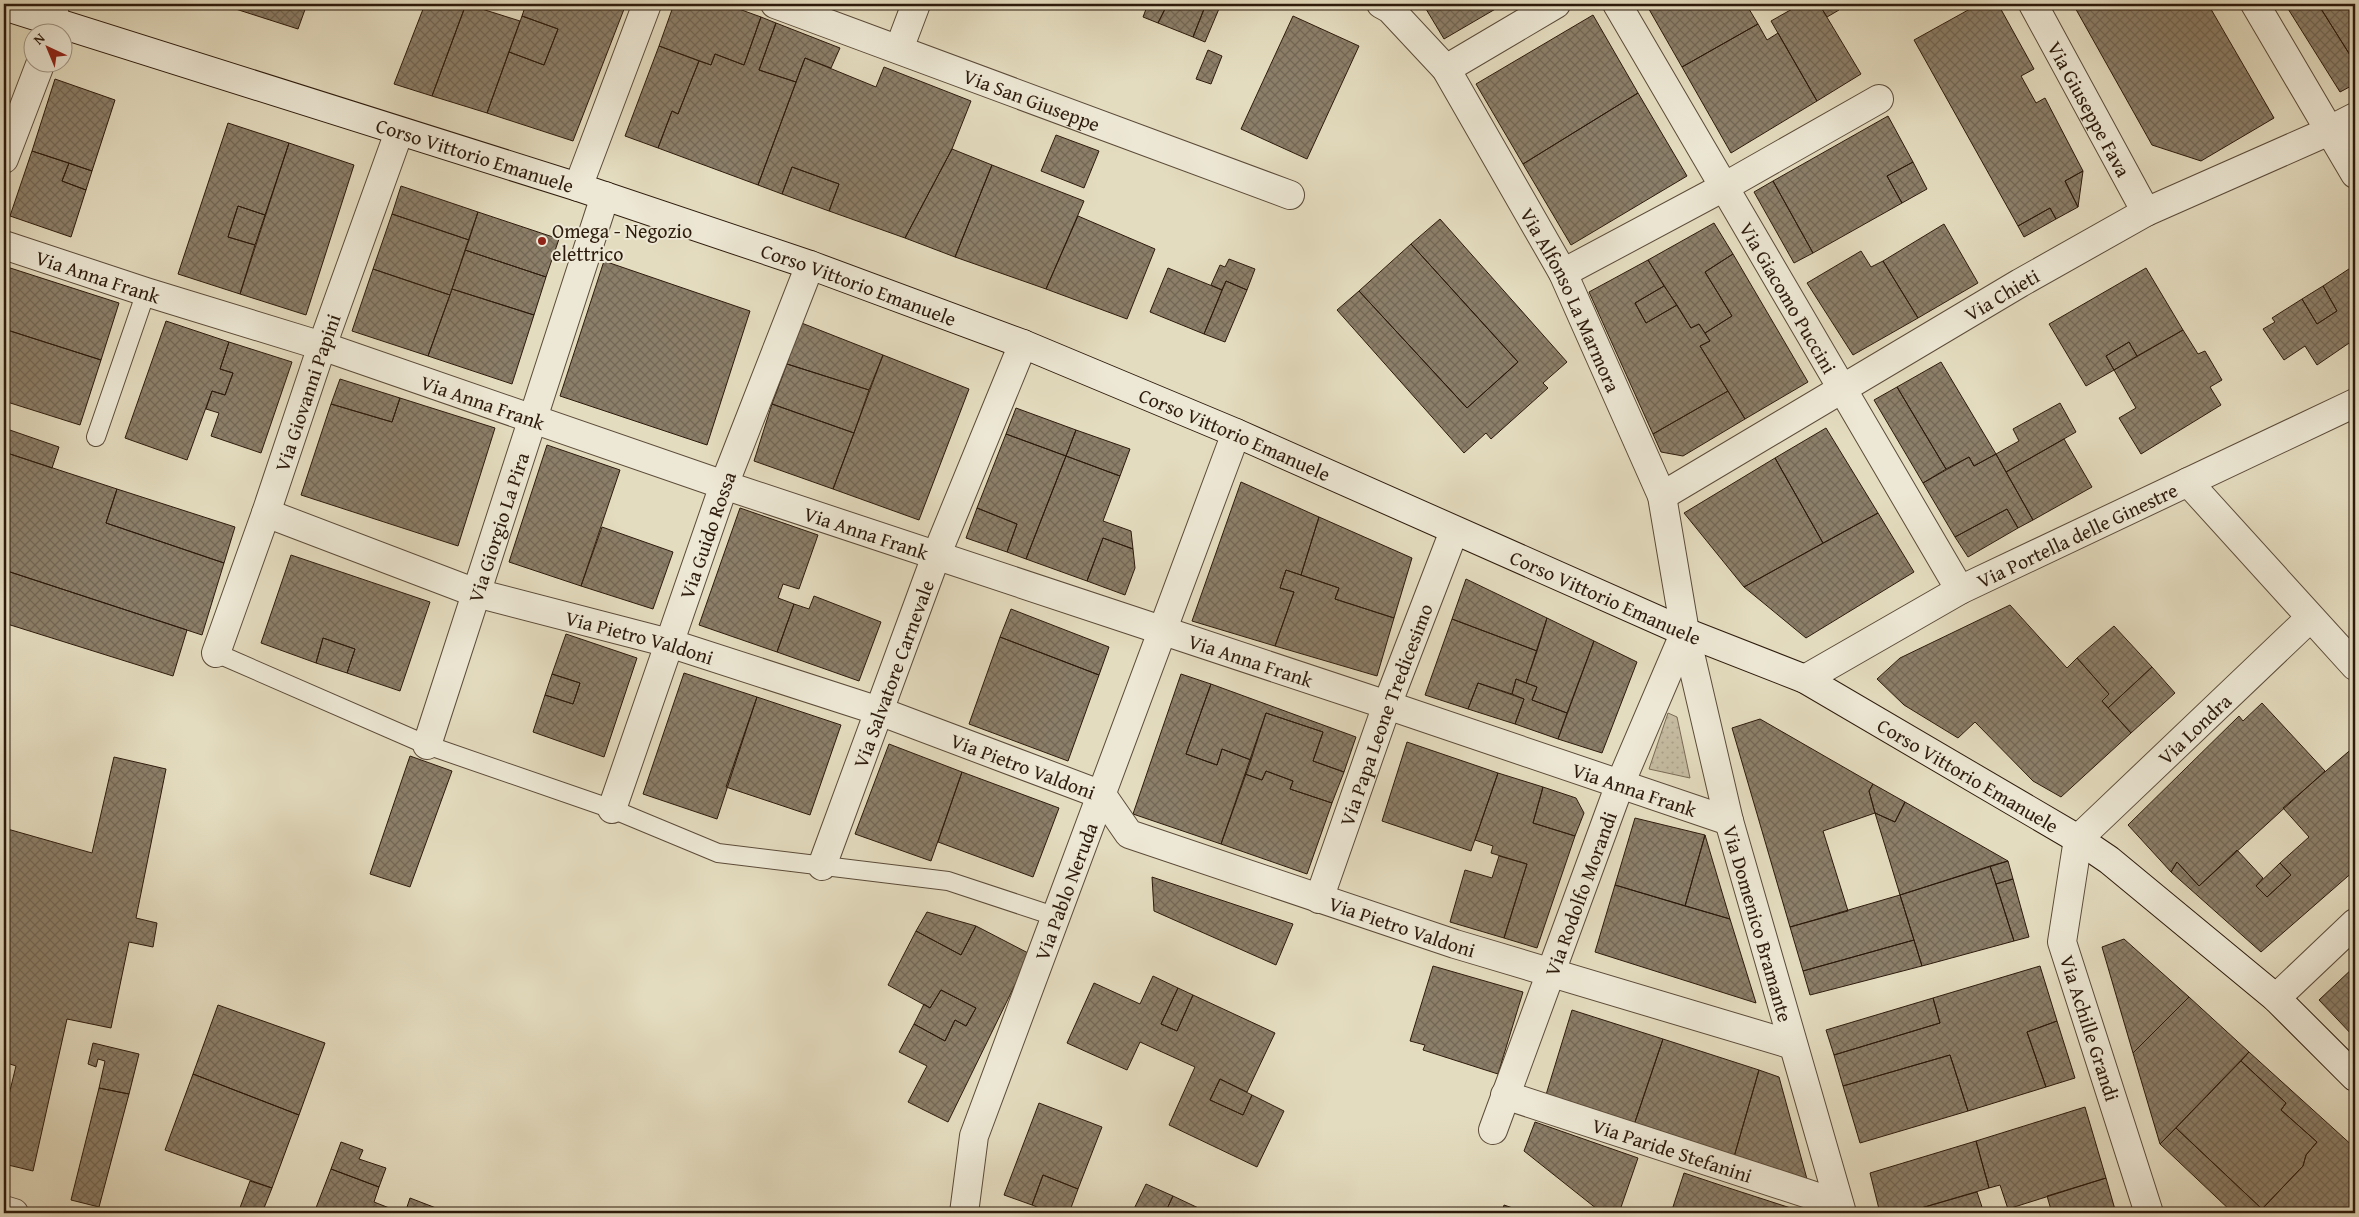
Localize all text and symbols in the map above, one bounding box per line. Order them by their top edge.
north arrow [22,22,72,72]
text: N [29,28,50,49]
street label: Via Giuseppe Fava [2041,35,2139,182]
street label: Via San Giuseppe [959,61,1104,138]
street label: Corso Vittorio Emanuele [373,110,578,199]
street label: Via Alfonso La Marmora [1514,202,1629,397]
place label: Omega - Negozio elettrico [552,216,692,268]
street label: Via Giacomo Puccini [1733,216,1845,379]
marker: Omega - Negozio elettrico [536,235,548,247]
street label: Corso Vittorio Emanuele [757,235,961,333]
street label: Via Anna Frank [32,242,165,310]
street label: Via Chieti [1959,261,2045,328]
street label: Via Giovanni Papini [267,309,347,475]
street label: Via Anna Frank [417,367,550,437]
street label: Corso Vittorio Emanuele [1135,380,1335,488]
street label: Via Giorgio La Pira [460,448,536,606]
street label: Via Guido Rossa [671,466,743,603]
street label: Via Portella delle Ginestre [1972,475,2182,595]
street label: Via Anna Frank [800,498,933,567]
street label: Corso Vittorio Emanuele [1506,542,1705,651]
street label: Via Salvatore Carnevale [845,575,941,772]
street label: Via Papa Leone Tredicesimo [1331,599,1439,830]
street label: Via Pietro Valdoni [562,602,718,671]
street label: Via Anna Frank [1185,626,1318,694]
street label: Via Londra [2151,686,2238,771]
street label: Corso Vittorio Emanuele [1872,710,2065,839]
street label: Via Pietro Valdoni [947,725,1100,806]
street label: Via Anna Frank [1568,754,1701,824]
street label: Via Rodolfo Morandi [1536,807,1623,980]
street label: Via Pablo Neruda [1026,818,1104,964]
street label: Via Domenico Bramante [1716,822,1801,1025]
street label: Via Pietro Valdoni [1325,888,1479,964]
street label: Via Achille Grandi [2053,951,2127,1105]
street label: Via Paride Stefanini [1588,1110,1757,1189]

